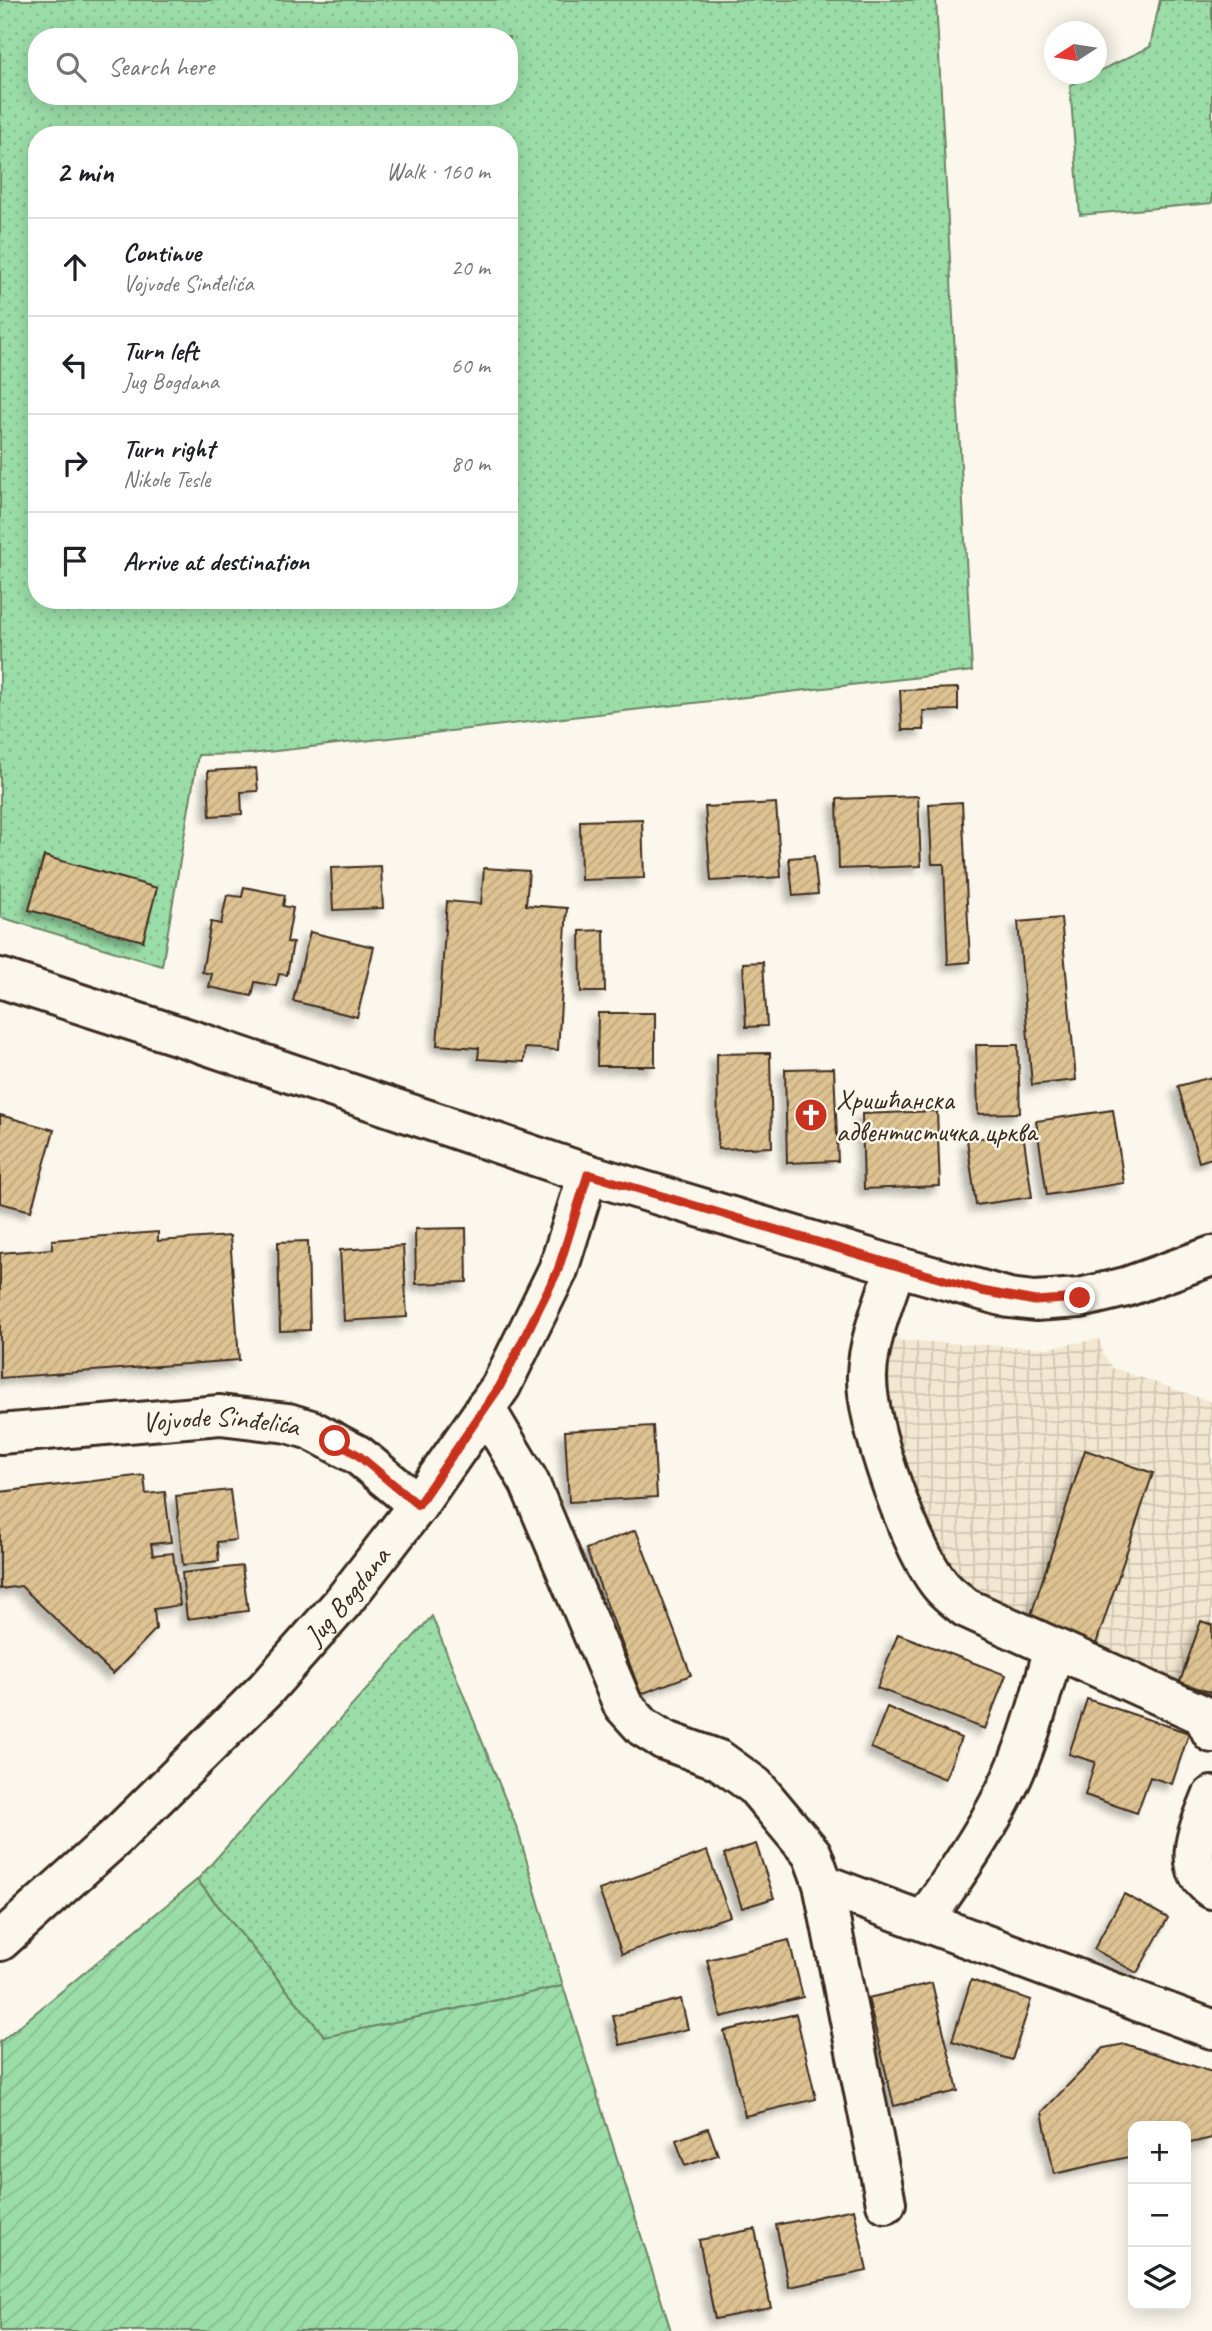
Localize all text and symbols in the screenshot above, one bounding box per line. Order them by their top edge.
north arrow [1044,21,1107,84]
search box [28,28,518,105]
icon: search [52,48,90,86]
text: Search here [108,50,214,83]
text: 2 min [56,153,113,191]
text: Walk · 160 m [386,157,490,186]
text: Continue [123,236,201,269]
icon: ahead [56,248,94,286]
text: 20 m [451,253,490,282]
text: Vojvode Sinđelića [123,269,254,298]
text: Turn left [123,334,198,367]
icon: left [56,346,94,384]
text: 60 m [451,351,490,380]
text: Jug Bogdana [123,367,219,396]
text: Turn right [123,432,214,465]
icon: right [56,444,94,482]
text: 80 m [451,449,490,478]
text: Nikole Tesle [123,465,210,494]
icon: arrive [56,542,94,580]
text: Arrive at destination [123,545,309,578]
place label: Хришћанска адвентистичка црква [836,1082,1039,1149]
church icon: Хришћанска адвентистичка црква [792,1096,830,1134]
route end [1064,1282,1095,1313]
street label: Vojvode Sinđelića [140,1398,306,1444]
route start [319,1425,350,1456]
street label: Jug Bogdana [295,1538,398,1654]
map controls [1128,2121,1191,2310]
button: + [1128,2121,1191,2184]
button: − [1128,2184,1191,2247]
button: layers [1128,2247,1191,2310]

